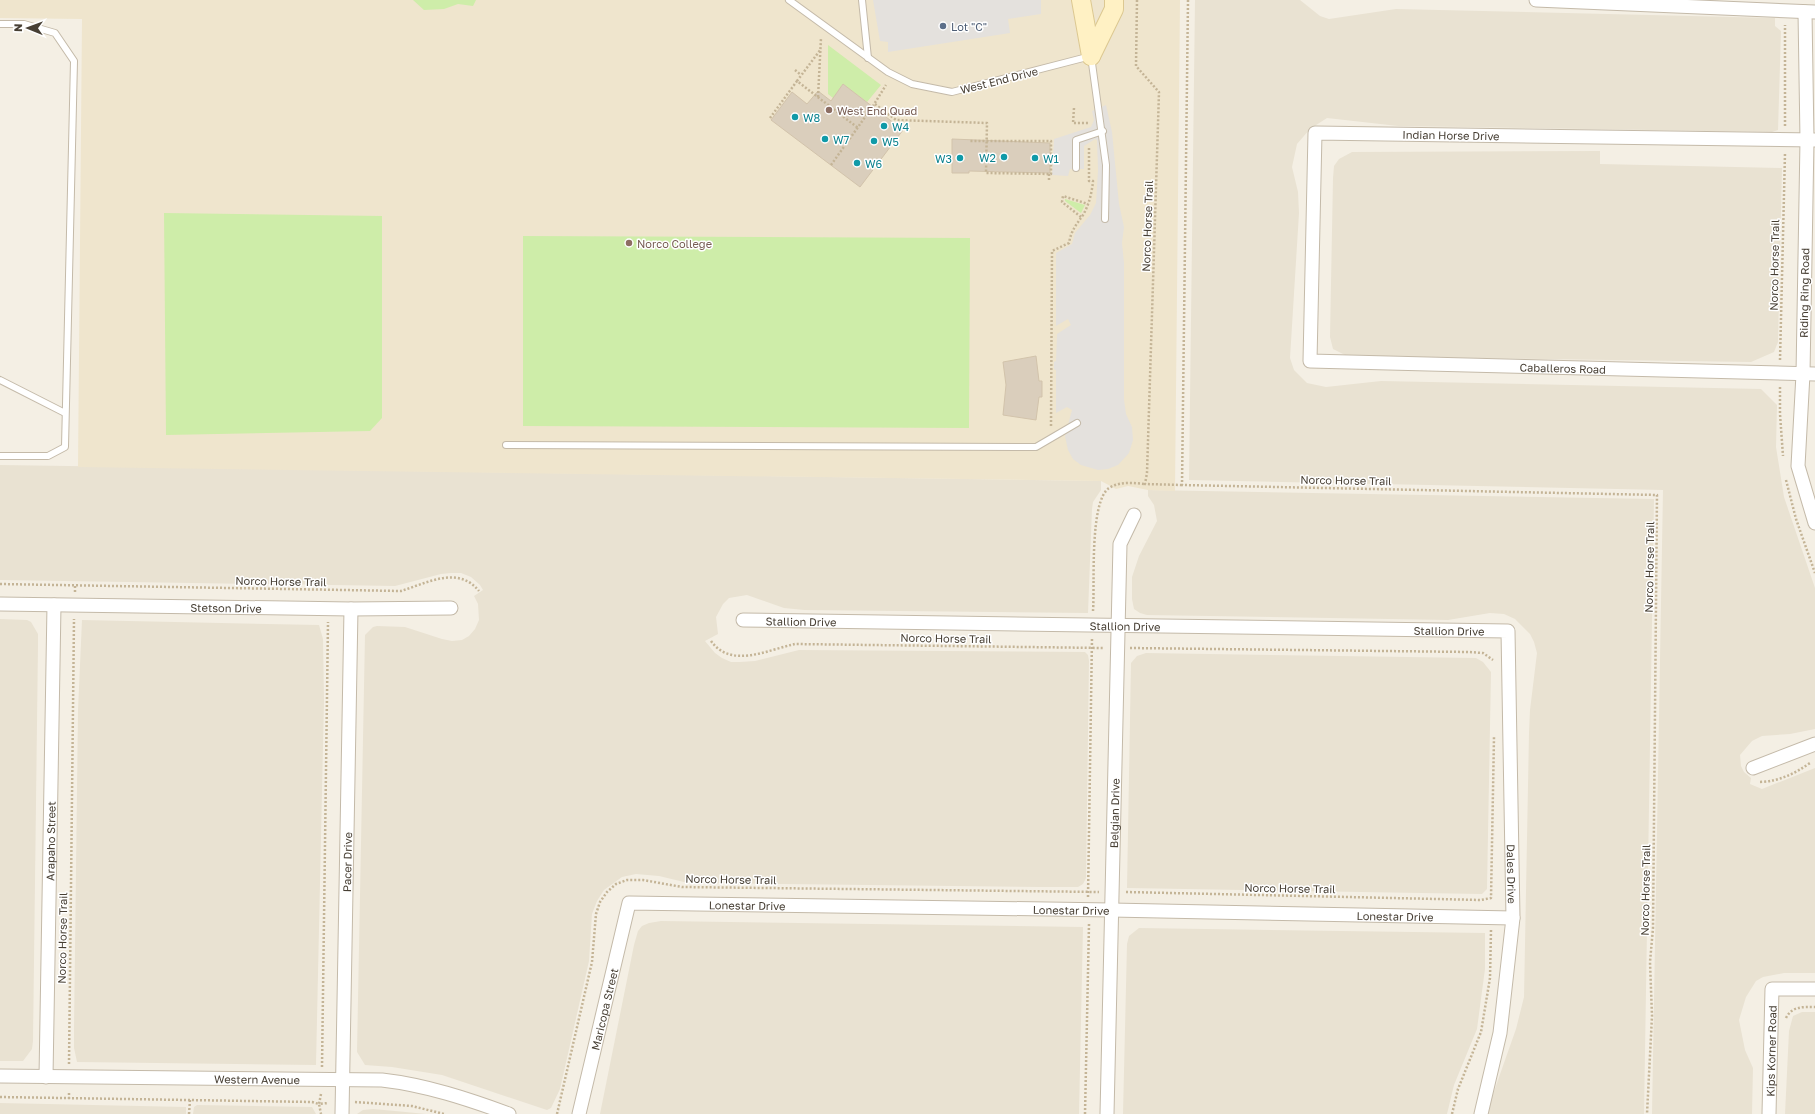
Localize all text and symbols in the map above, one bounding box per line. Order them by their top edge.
north arrow [8,8,48,48]
place label: Lot "C" [951,20,987,33]
marker: Lot "C" [938,21,948,31]
text: N [11,24,24,32]
street label: West End Drive [959,64,1039,96]
place label: West End Quad [837,104,917,117]
marker: West End Quad [824,105,834,115]
place label: W8 [803,111,821,124]
marker: W8 [790,112,800,122]
place label: W4 [892,120,910,133]
marker: W4 [879,121,889,131]
street label: Indian Horse Drive [1402,128,1500,142]
place label: W7 [833,133,850,146]
marker: W7 [820,134,830,144]
place label: W5 [882,135,899,148]
marker: W5 [869,136,879,146]
place label: W2 [979,151,996,164]
place label: W3 [935,152,952,165]
marker: W2 [999,152,1009,162]
place label: W1 [1043,152,1059,165]
marker: W3 [955,153,965,163]
marker: W1 [1030,153,1040,163]
place label: W6 [865,157,883,170]
marker: W6 [852,158,862,168]
street label: Norco Horse Trail [1139,180,1155,272]
street label: Norco Horse Trail [1767,219,1781,311]
place label: Norco College [637,237,712,250]
marker: Norco College [624,238,634,248]
street label: Riding Ring Road [1797,248,1811,338]
street label: Caballeros Road [1519,360,1606,375]
street label: Norco Horse Trail [1300,473,1392,487]
street label: Norco Horse Trail [1642,521,1656,613]
street label: Norco Horse Trail [235,574,327,588]
street label: Stetson Drive [190,600,262,614]
street label: Stallion Drive [765,614,837,628]
street label: Stallion Drive [1089,618,1160,633]
street label: Stallion Drive [1413,623,1484,637]
street label: Norco Horse Trail [900,631,992,645]
street label: Belgian Drive [1107,778,1121,848]
street label: Arapaho Street [43,801,57,881]
street label: Pacer Drive [339,832,354,892]
street label: Dales Drive [1505,844,1519,904]
street label: Norco Horse Trail [1638,844,1652,936]
street label: Norco Horse Trail [685,872,777,886]
street label: Norco Horse Trail [1244,881,1336,895]
street label: Norco Horse Trail [55,892,69,984]
street label: Lonestar Drive [709,898,786,912]
street label: Lonestar Drive [1033,902,1110,916]
street label: Lonestar Drive [1357,908,1434,923]
street label: Maricopa Street [588,967,620,1051]
street label: Kips Korner Road [1763,1005,1778,1097]
street label: Western Avenue [214,1072,300,1086]

